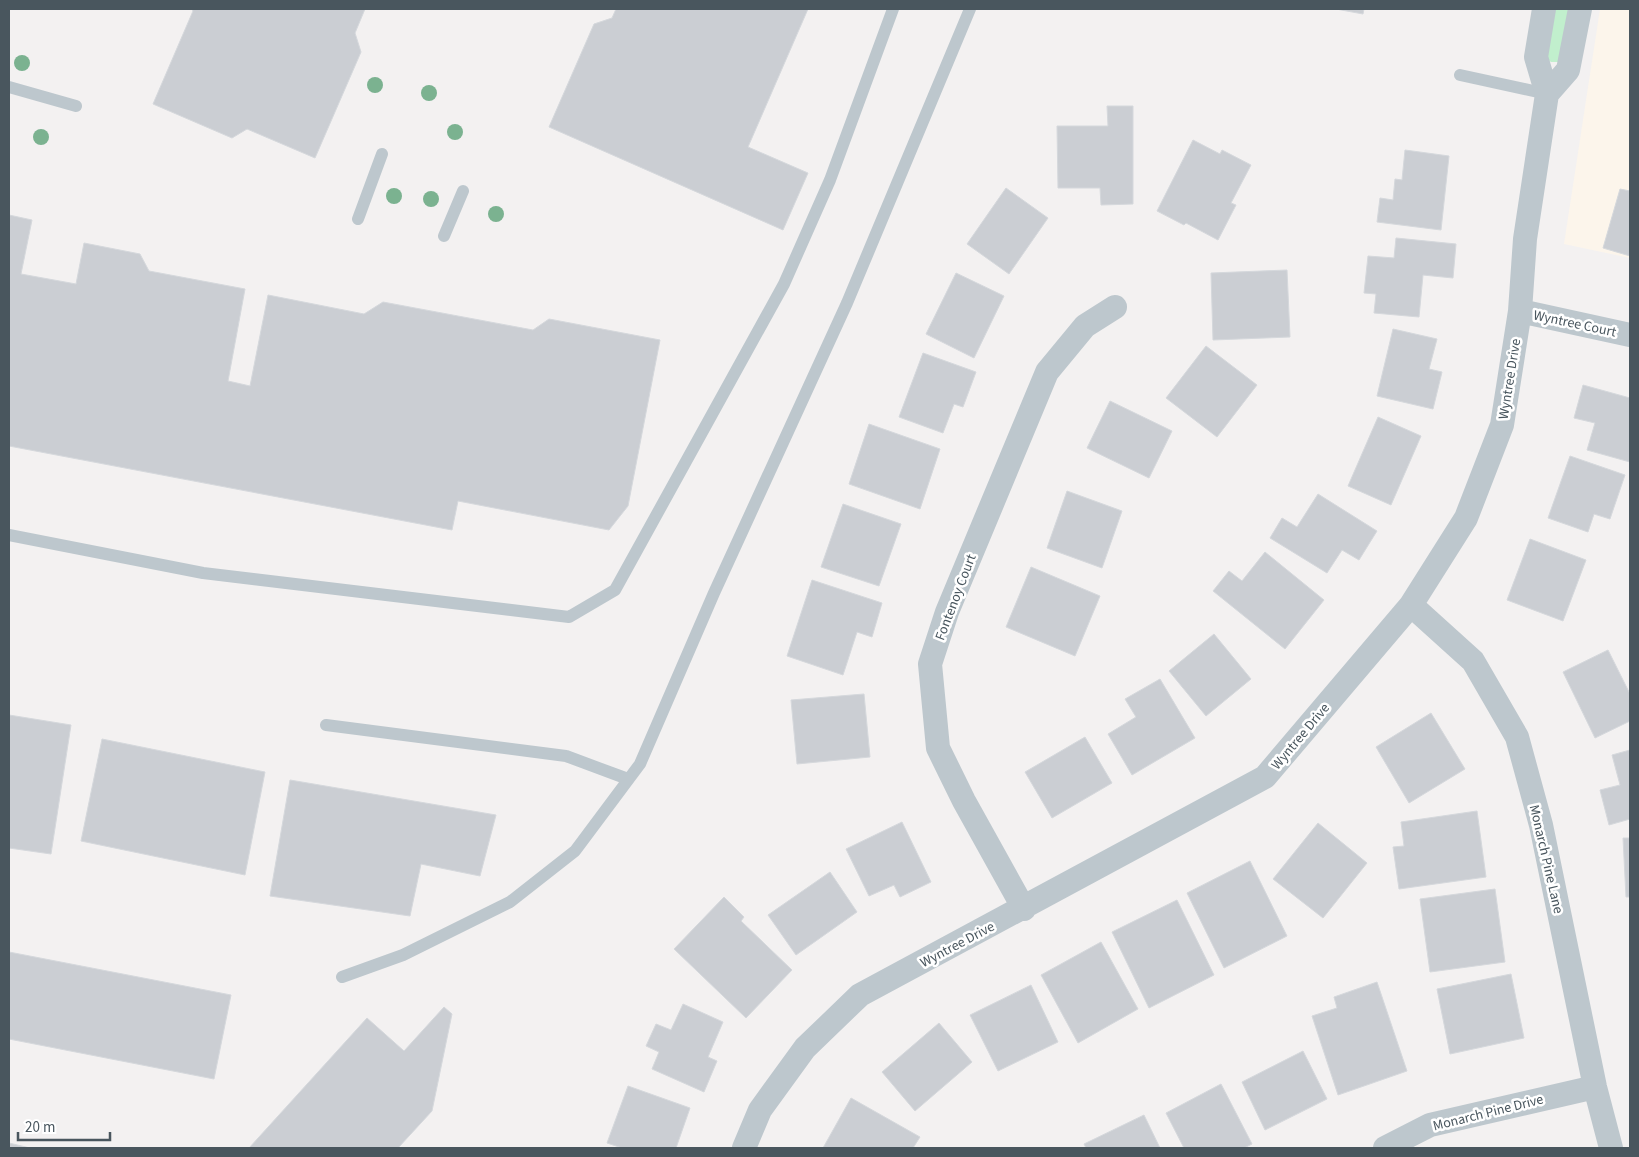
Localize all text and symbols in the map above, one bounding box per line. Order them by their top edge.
street label: Wyntree Court [1532,305,1618,343]
street label: Wyntree Drive [1494,337,1526,421]
street label: Fontenoy Court [930,551,982,643]
street label: Wyntree Drive [1267,699,1335,774]
street label: Monarch Pine Lane [1524,803,1568,916]
street label: Wyntree Drive [917,917,998,973]
street label: Monarch Pine Drive [1431,1090,1546,1136]
scale bar [18,1110,110,1142]
text: 20 m [25,1117,55,1138]

